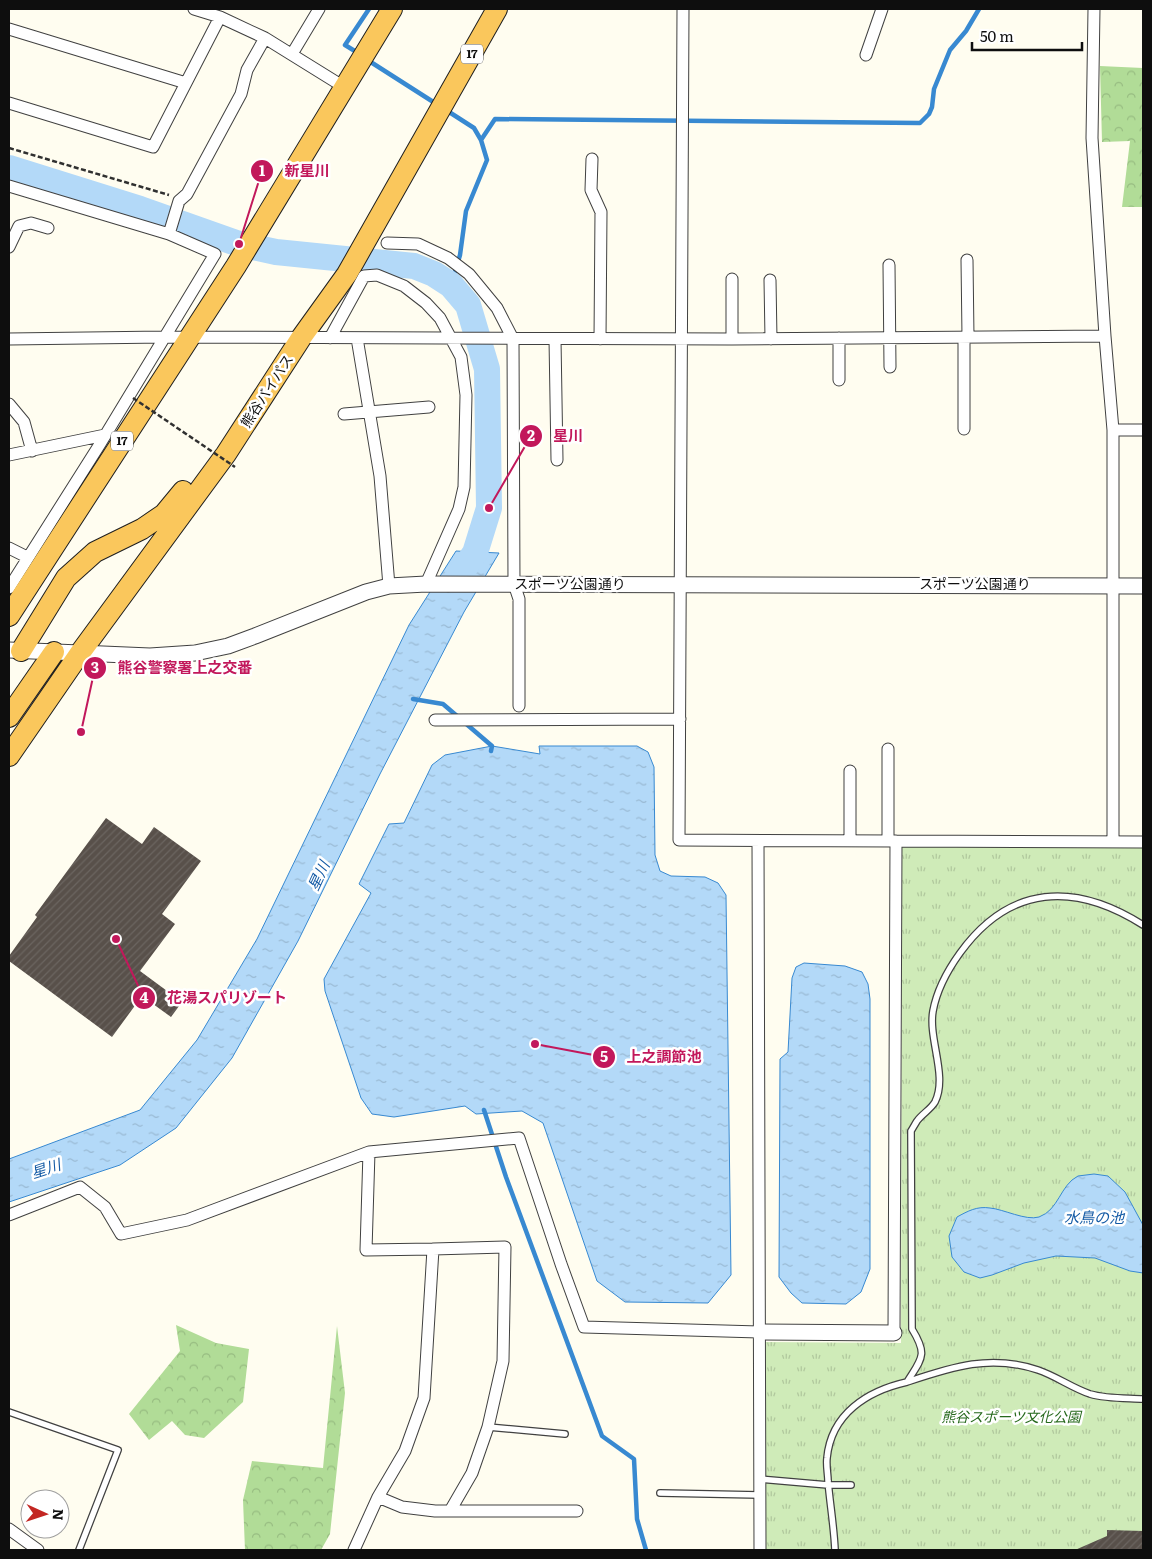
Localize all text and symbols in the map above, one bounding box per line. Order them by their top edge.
scale bar [972,20,1082,52]
text: 50 m [980,24,1014,47]
road number: 17 [461,44,483,64]
callout: 新星川 [249,156,339,186]
text: 1 [259,158,265,181]
text: 新星川 [284,158,330,181]
street label: 熊谷バイパス [235,350,297,431]
callout: 星川 [518,421,593,451]
text: 2 [527,423,535,446]
text: 星川 [553,423,583,446]
road number: 17 [111,432,133,451]
street label: スポーツ公園通り [514,573,626,593]
street label: スポーツ公園通り [919,573,1031,593]
callout: 熊谷警察署上之交番 [83,653,263,683]
text: 3 [91,655,99,678]
text: 熊谷警察署上之交番 [117,655,253,678]
water label: 星川 [301,855,335,894]
callout: 花湯スパリゾート [132,983,297,1013]
text: 4 [139,985,149,1008]
text: 花湯スパリゾート [167,985,287,1008]
callout: 上之調節池 [591,1042,711,1072]
text: 5 [600,1044,608,1067]
text: 上之調節池 [626,1044,702,1067]
water label: 星川 [28,1151,65,1183]
water label: 水鳥の池 [1064,1205,1126,1228]
park label: 熊谷スポーツ文化公園 [941,1406,1083,1426]
north arrow [20,1489,70,1539]
text: N [49,1508,69,1521]

